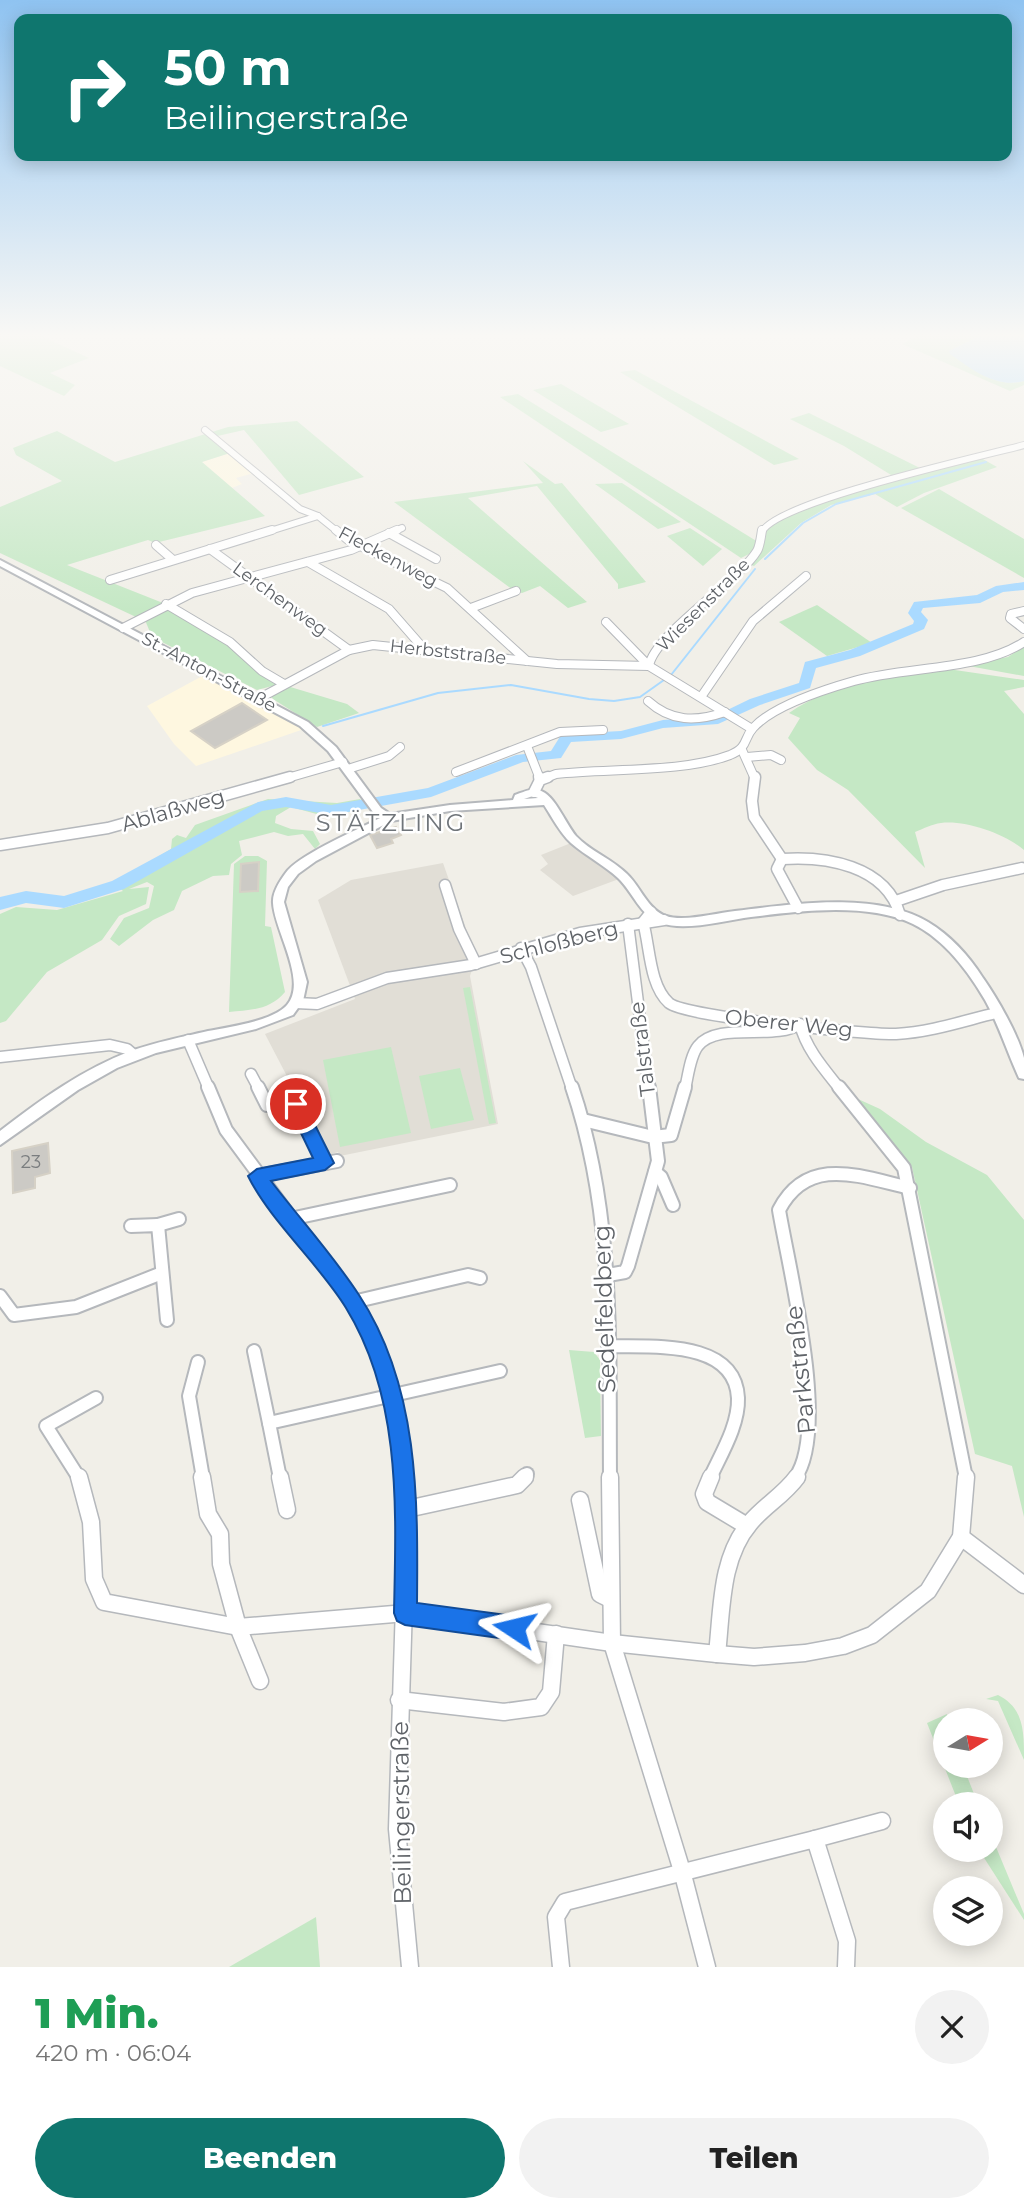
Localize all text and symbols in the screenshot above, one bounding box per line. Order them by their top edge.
text: 50 m [164,38,292,97]
icon: right [49,42,140,133]
text: Beilingerstraße [164,98,409,137]
street label: Fleckenweg [335,522,441,592]
street label: Wiesenstraße [652,554,754,656]
street label: Lerchenweg [228,557,332,641]
street label: St.-Anton-Straße [138,627,280,717]
street label: Herbststraße [389,635,507,669]
street label: Ablaßweg [118,783,228,837]
district label: STÄTZLING [316,808,466,837]
street label: Schloßberg [497,915,621,969]
street label: Talstraße [624,1000,660,1098]
street label: Oberer Weg [724,1004,854,1042]
pin [266,1074,326,1134]
icon: arrive [277,1085,315,1123]
house number: 23 [21,1151,41,1173]
street label: Sedelfeldberg [587,1224,621,1394]
street label: Parkstraße [779,1304,821,1436]
position arrow [477,1591,551,1665]
north arrow [933,1708,1003,1778]
map controls [933,1708,1003,1946]
street label: Beilingerstraße [385,1721,417,1905]
button: sound [933,1792,1003,1862]
button: layers [933,1876,1003,1946]
text: 1 Min. [35,1987,159,2039]
button: close [915,1990,989,2064]
text: 420 m · 06:04 [35,2039,191,2067]
button: Beenden [35,2118,505,2198]
button: Teilen [519,2118,989,2198]

